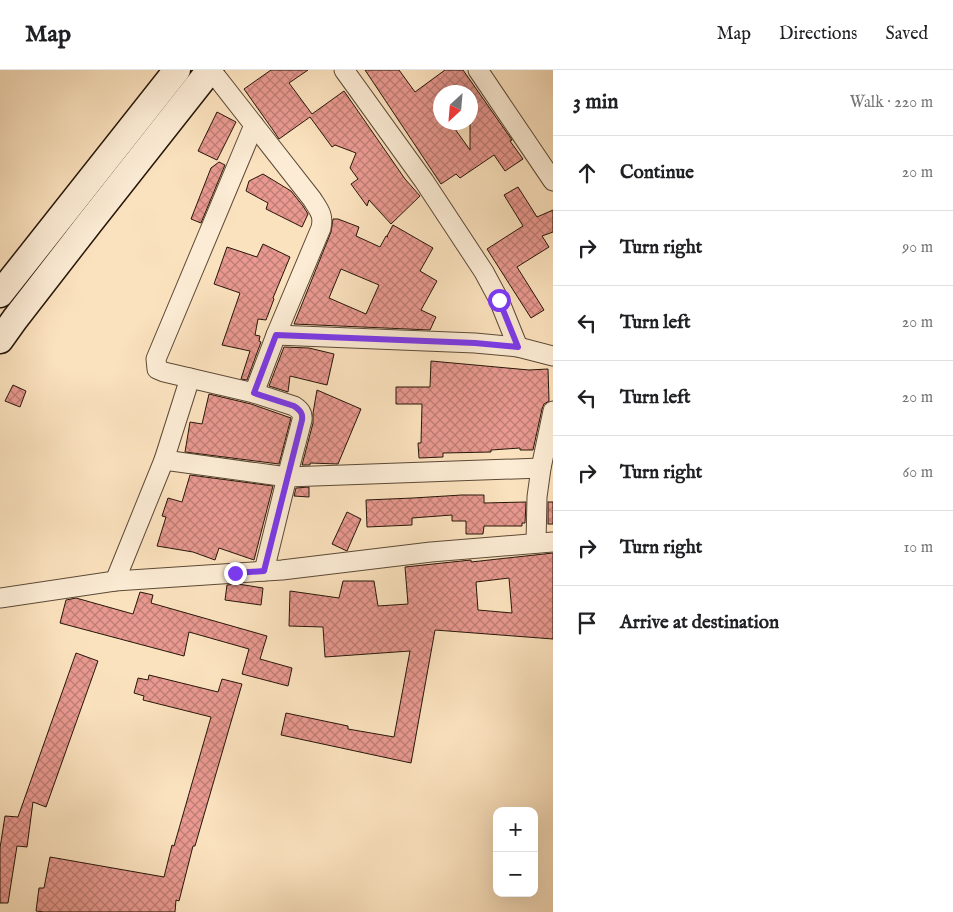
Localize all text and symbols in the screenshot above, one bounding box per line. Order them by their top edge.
text: Map [25,19,71,50]
text: Map [717,23,751,46]
text: Directions [779,23,857,46]
text: Saved [885,23,928,46]
north arrow [433,85,478,130]
text: 3 min [573,89,618,116]
text: Walk · 220 m [850,93,933,113]
icon: ahead [573,159,601,187]
text: Continue [620,161,694,185]
text: 20 m [902,163,933,183]
icon: right [573,234,601,262]
text: Turn right [620,236,702,260]
text: 90 m [902,238,933,258]
route start [488,289,511,312]
icon: left [573,309,601,337]
text: Turn left [620,311,691,335]
text: 20 m [902,313,933,333]
icon: left [573,384,601,412]
text: Turn left [620,386,691,410]
text: 20 m [902,388,933,408]
icon: right [573,459,601,487]
text: Turn right [620,461,702,485]
text: 60 m [903,463,933,483]
icon: right [573,534,601,562]
text: Turn right [620,536,702,560]
text: 10 m [903,538,933,558]
route end [224,562,247,585]
icon: arrive [573,609,601,637]
text: Arrive at destination [620,611,779,635]
map controls [493,807,538,897]
button: + [493,807,538,852]
button: − [493,852,538,897]

